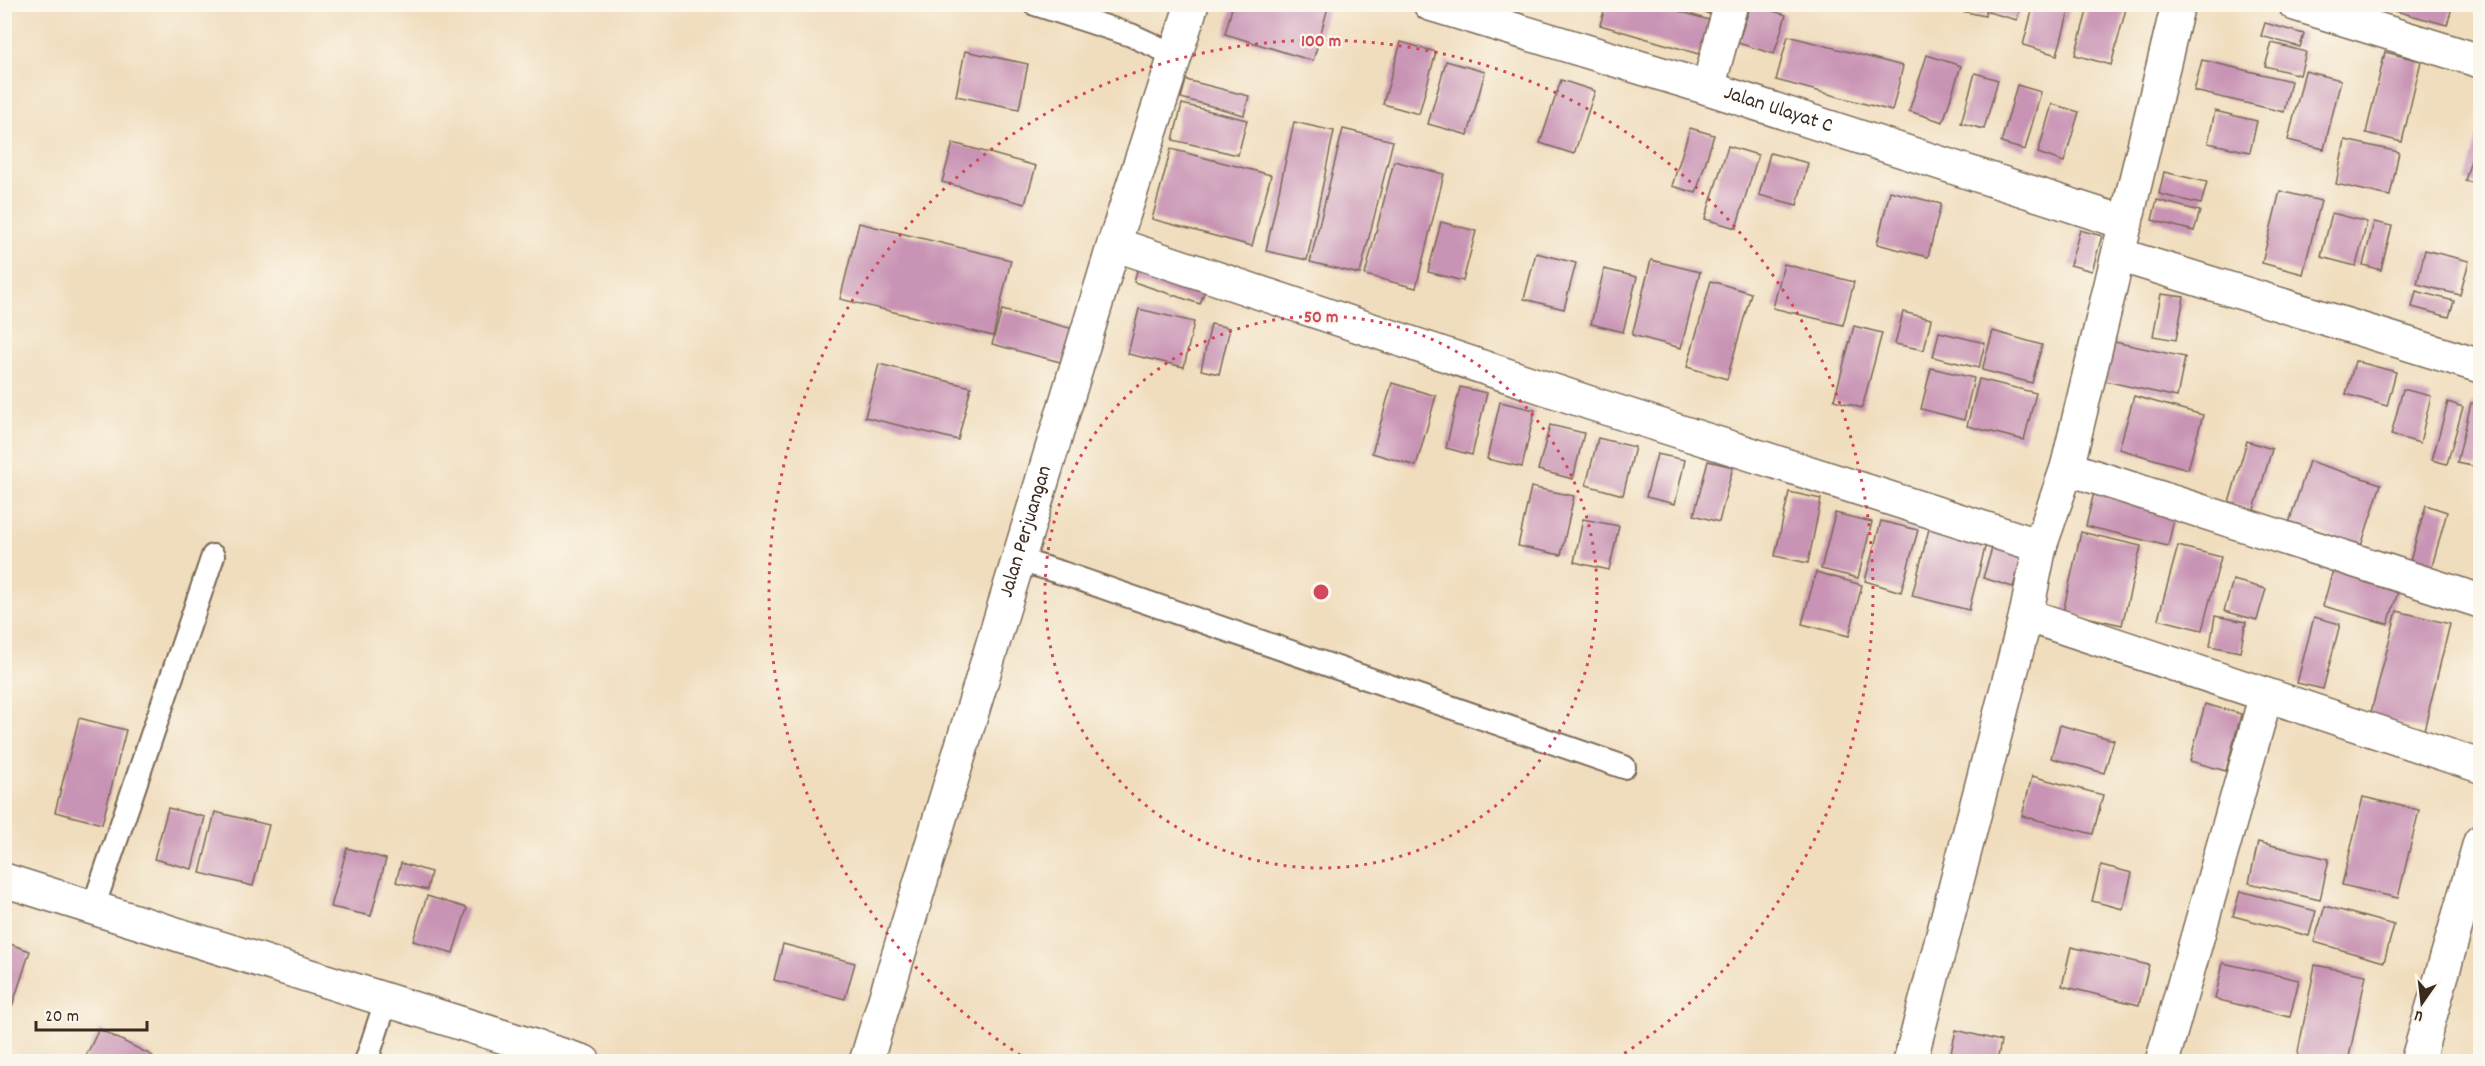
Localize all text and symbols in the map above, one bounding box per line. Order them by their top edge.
text: 100 m [1301,30,1341,55]
street label: Jalan Ulayat C [1720,79,1836,142]
text: 50 m [1304,306,1338,331]
street label: Jalan Perjuangan [993,462,1061,601]
centre of rings [1311,582,1331,602]
north arrow [2392,973,2452,1033]
scale bar [36,994,147,1032]
text: U [2412,1003,2426,1027]
text: 20 m [45,1005,79,1030]

